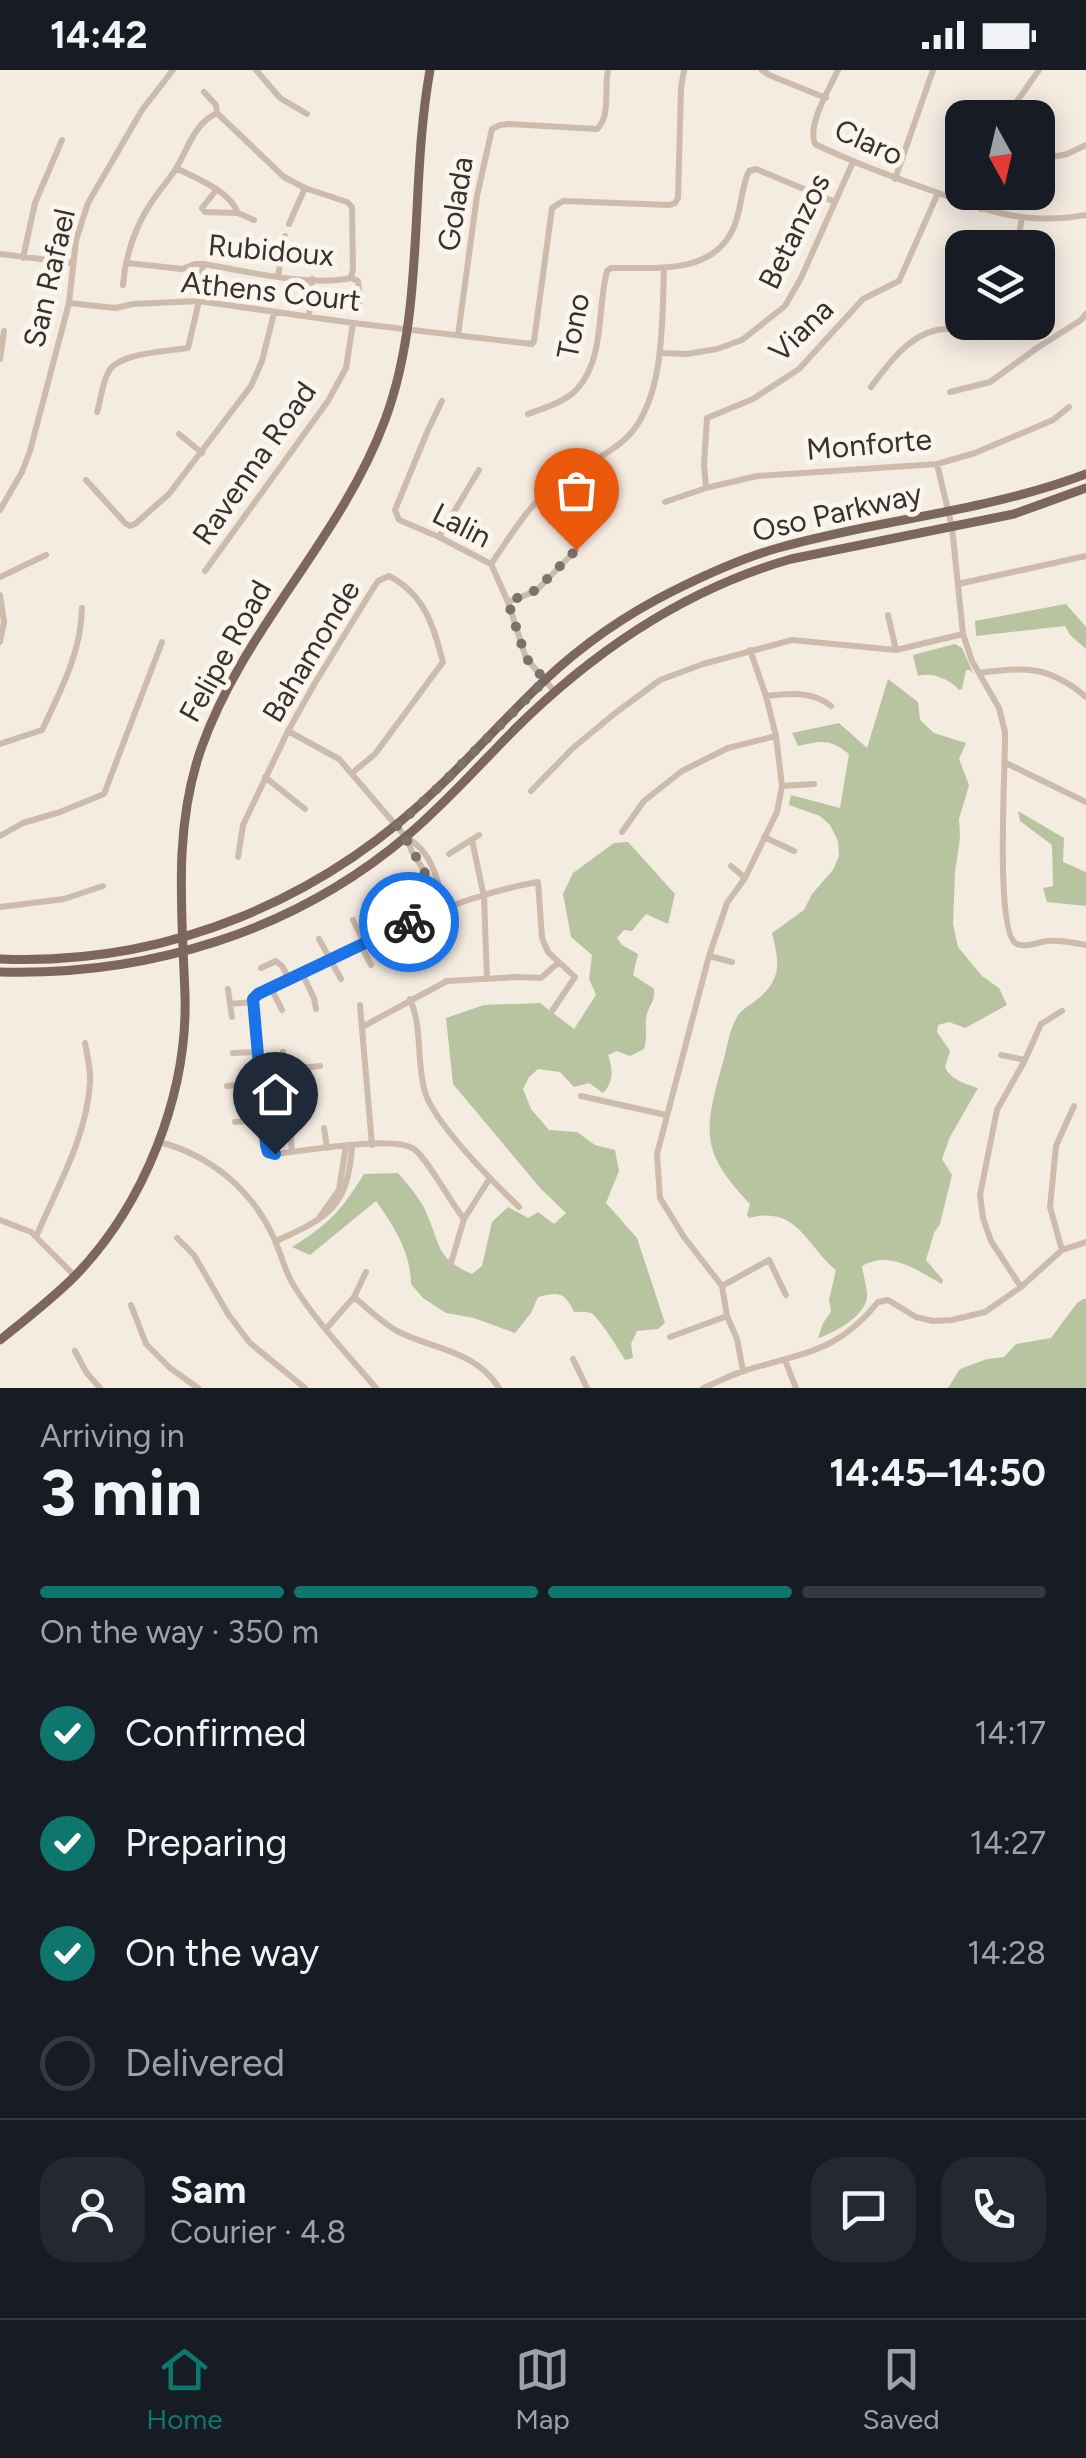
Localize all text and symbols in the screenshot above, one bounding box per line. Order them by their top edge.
text: 14:42 [50,12,148,58]
north arrow [945,100,1055,210]
map controls [945,100,1055,340]
street label: Claro [829,111,909,173]
street label: Golada [429,154,481,254]
street label: Betanzos [750,167,838,295]
street label: San Rafael [15,205,83,351]
street label: Rubidoux [207,226,335,274]
button: layers [945,230,1055,340]
street label: Athens Court [179,263,363,319]
street label: Tono [549,290,597,362]
street label: Viana [761,291,841,369]
street label: Ravenna Road [184,374,324,552]
street label: Monforte [805,420,933,468]
pin [534,448,619,551]
icon: bag [549,463,604,518]
street label: Oso Parkway [748,474,926,550]
street label: Lalin [426,495,498,555]
street label: Bahamonde [254,573,368,729]
street label: Felipe Road [171,574,279,728]
courier [359,872,459,972]
icon: bike [382,895,437,950]
pin [233,1052,318,1155]
icon: home [248,1067,303,1122]
text: Arriving in [40,1417,185,1455]
text: 14:45–14:50 [829,1450,1046,1496]
text: 3 min [40,1453,202,1531]
text: On the way · 350 m [40,1613,319,1651]
icon: check [40,1706,95,1761]
text: Confirmed [125,1710,307,1756]
text: 14:17 [974,1714,1046,1752]
icon: check [40,1816,95,1871]
text: Preparing [125,1820,287,1866]
text: 14:27 [970,1824,1046,1862]
icon: check [40,1926,95,1981]
text: On the way [125,1930,319,1976]
text: 14:28 [967,1934,1046,1972]
text: Delivered [125,2040,285,2086]
button: person [40,2157,145,2262]
button: chat [811,2157,916,2262]
button: phone [941,2157,1046,2262]
text: Sam [170,2167,246,2213]
text: Courier · 4.8 [170,2213,346,2251]
tab: Home [146,2342,223,2436]
tab: Map [515,2342,570,2436]
tab: Saved [863,2342,940,2436]

